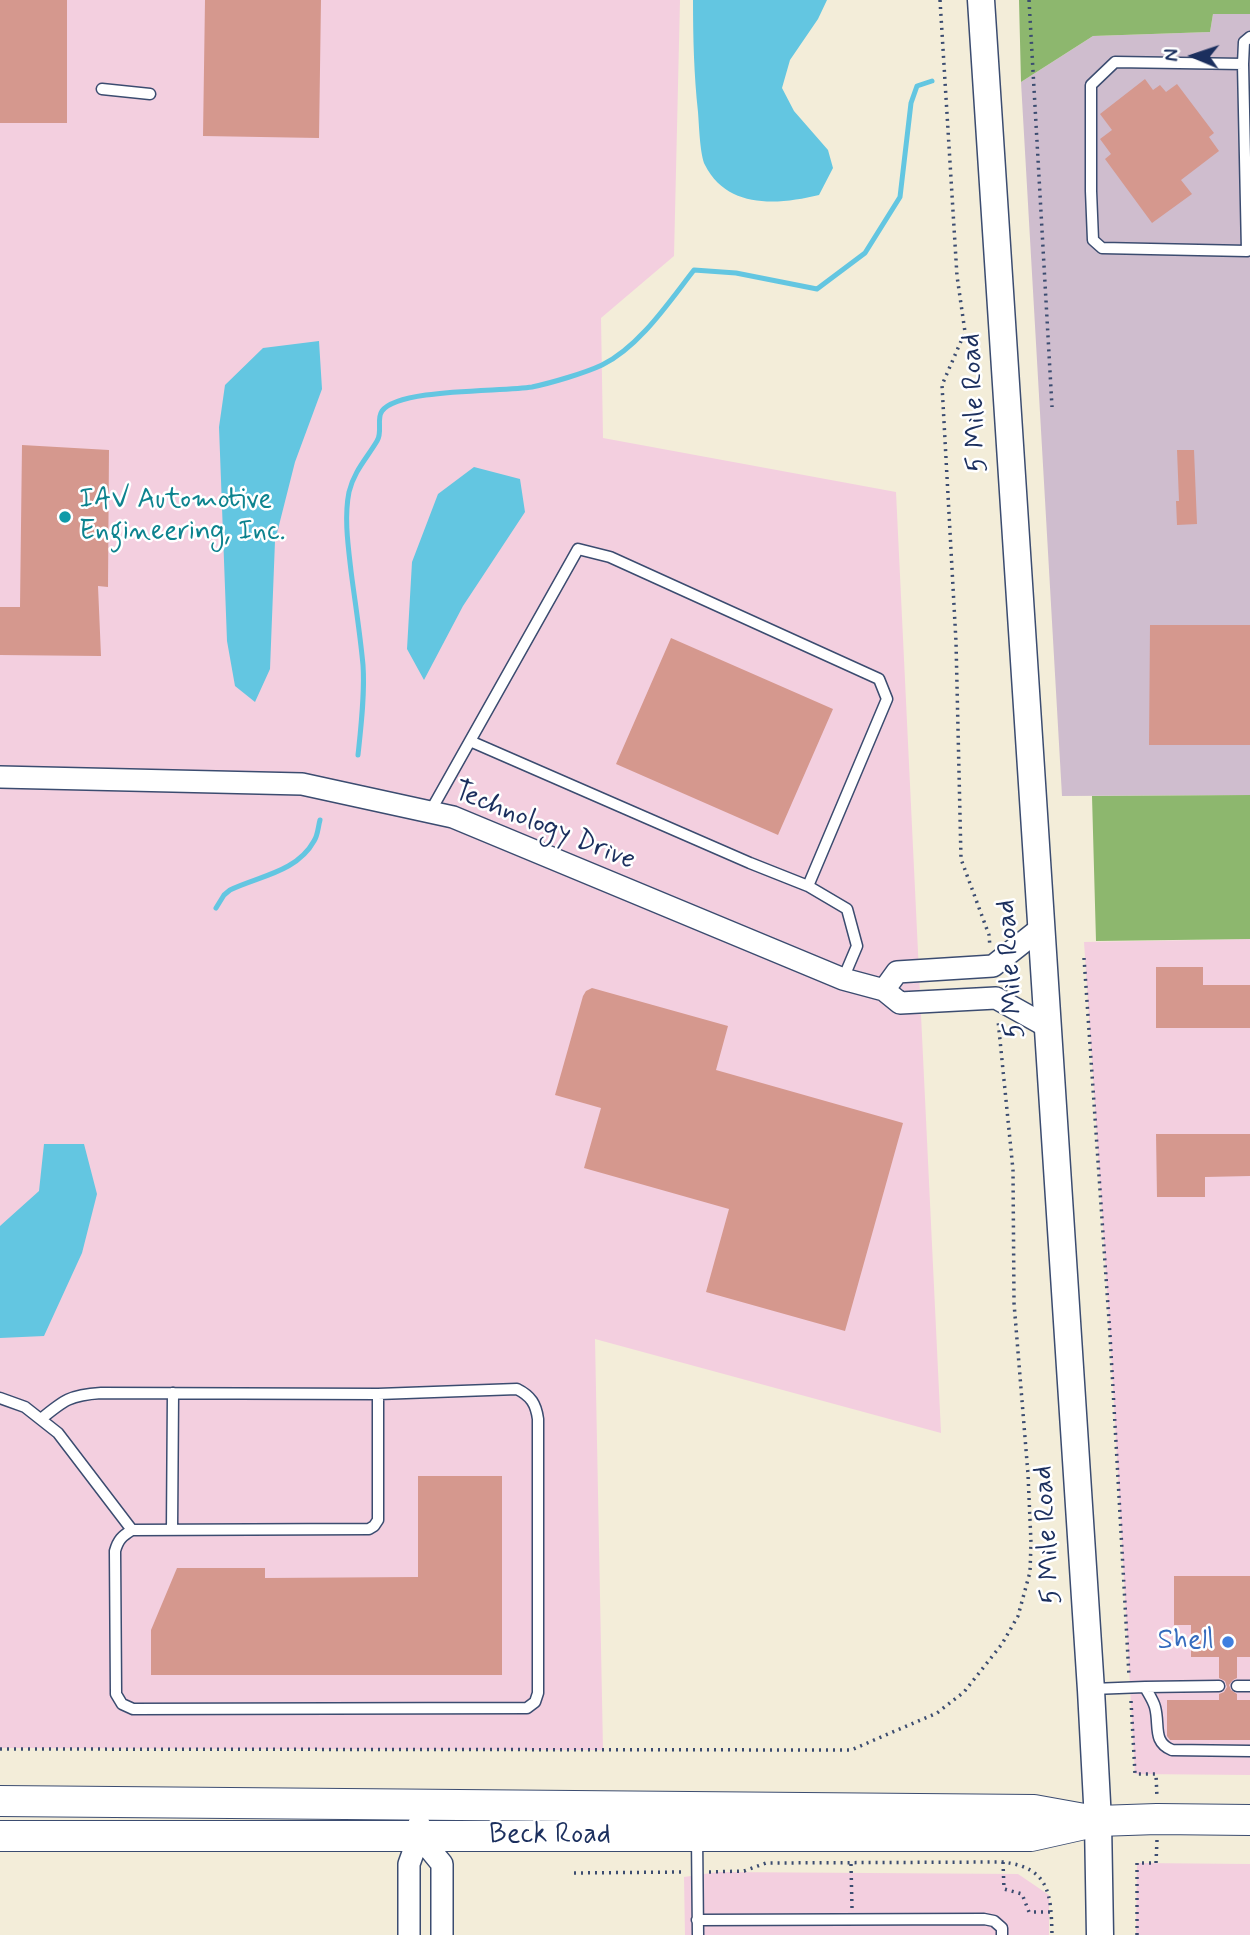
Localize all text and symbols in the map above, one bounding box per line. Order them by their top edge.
north arrow [1159,21,1229,91]
text: N [1160,48,1185,62]
street label: 5 Mile Road [956,333,996,473]
place label: IAV Automotive Engineering, Inc. [79,484,286,550]
marker: IAV Automotive Engineering, Inc. [57,509,73,525]
street label: Technology Drive [448,775,640,879]
street label: 5 Mile Road [990,898,1034,1040]
street label: 5 Mile Road [1027,1464,1071,1606]
place label: Shell [1158,1625,1214,1659]
marker: Shell [1220,1634,1236,1650]
street label: Beck Road [489,1819,611,1853]

